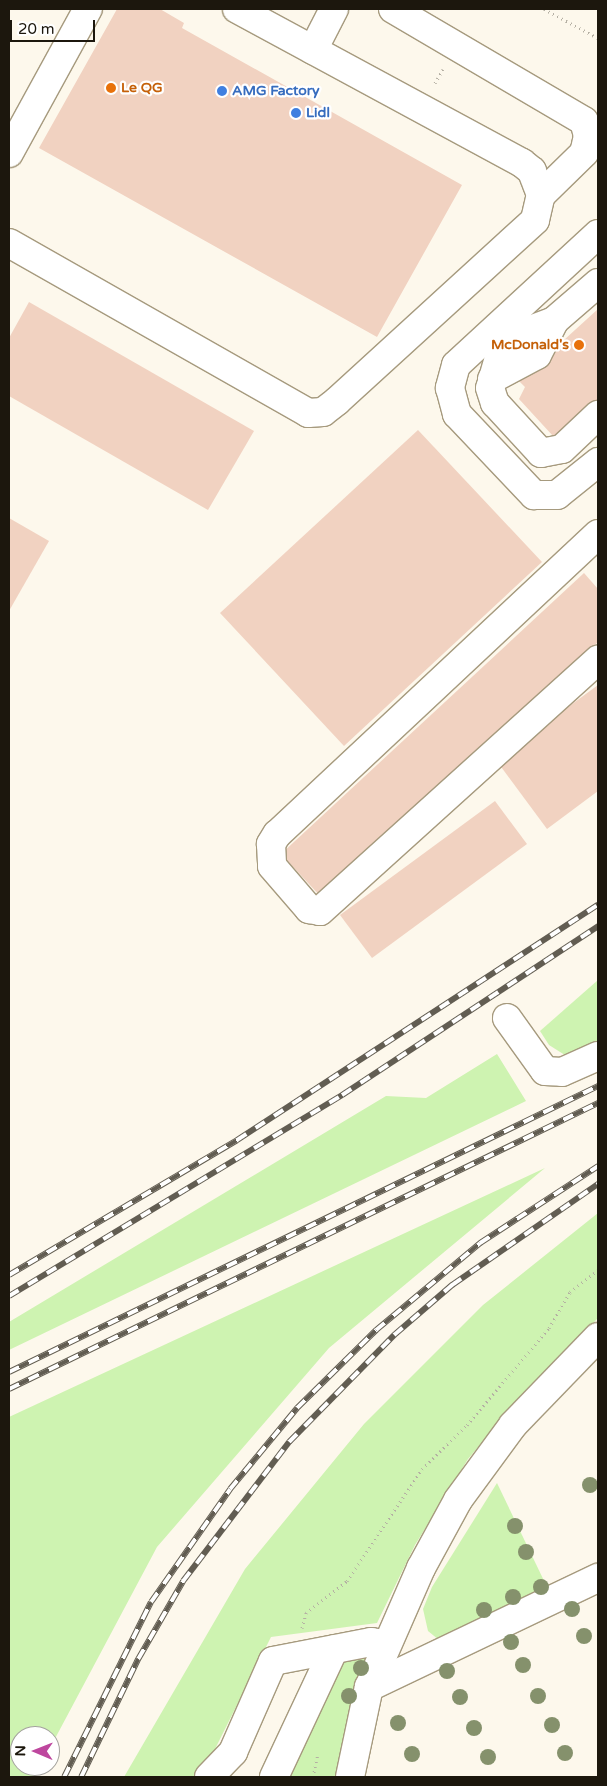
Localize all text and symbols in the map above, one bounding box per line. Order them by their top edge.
scale bar [12,10,98,42]
text: 20 m [18,20,55,38]
place label: Le QG [121,80,163,96]
marker: Le QG [105,82,117,94]
place label: AMG Factory [232,83,320,99]
marker: AMG Factory [216,85,228,97]
place label: Lidl [306,105,330,121]
marker: Lidl [290,107,302,119]
place label: McDonald's [491,337,569,353]
marker: McDonald's [573,339,585,351]
north arrow [10,1726,60,1776]
text: N [12,1745,29,1757]

